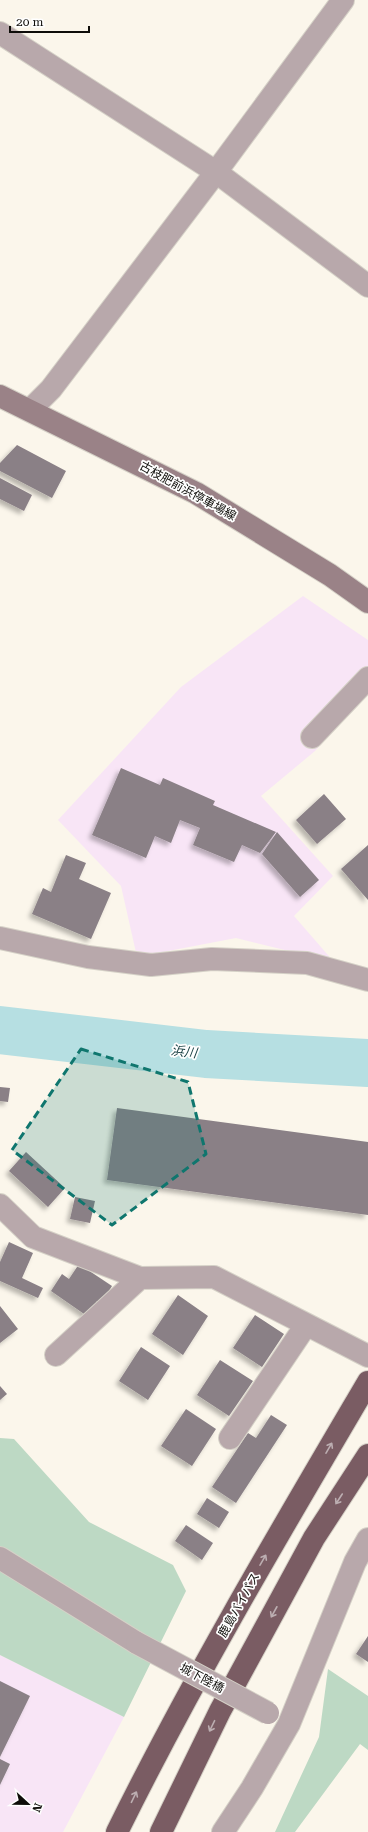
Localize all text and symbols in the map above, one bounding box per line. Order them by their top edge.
scale bar [10,8,89,34]
text: 20 m [16,15,43,29]
street label: 古枝肥前浜停車場線 [137,459,239,523]
water label: 浜川 [170,1042,200,1061]
one-way arrow [326,1442,334,1454]
one-way arrow [335,1494,343,1505]
one-way arrow [260,1554,268,1566]
street label: 鹿島バイパス [215,1570,263,1640]
one-way arrow [270,1606,277,1618]
street label: 城下陸橋 [178,1661,226,1695]
one-way arrow [208,1720,215,1732]
north arrow [8,1784,48,1824]
one-way arrow [131,1791,138,1803]
text: N [29,1801,44,1814]

